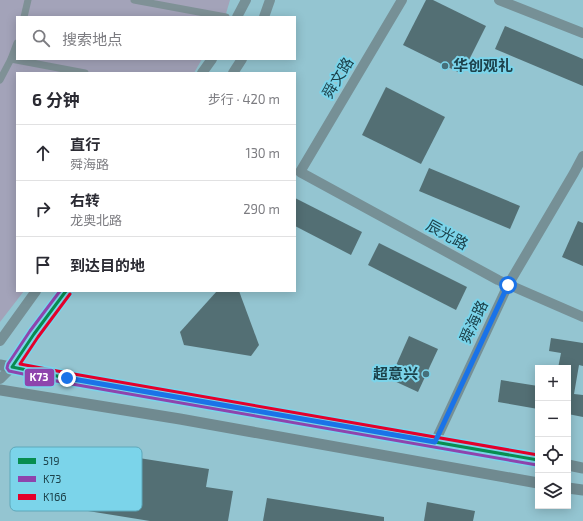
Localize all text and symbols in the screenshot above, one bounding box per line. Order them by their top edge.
search box [16,16,296,60]
icon: search [30,27,52,49]
text: 搜索地点 [62,30,122,48]
street label: 舜文路 [318,54,356,101]
place label: 华创观礼 [453,56,513,74]
marker: 华创观礼 [440,61,450,71]
text: 6 分钟 [32,89,80,109]
text: 步行 · 420 m [208,91,280,107]
text: 直行 [70,135,100,153]
icon: ahead [32,142,54,164]
text: 130 m [245,145,280,161]
text: 舜海路 [70,156,109,172]
text: 右转 [70,191,100,209]
icon: right [32,198,54,220]
text: 290 m [243,201,280,217]
text: 龙奥北路 [70,212,122,228]
street label: 辰光路 [423,215,472,253]
icon: arrive [32,254,54,276]
text: 到达目的地 [70,256,145,274]
route start [499,276,517,294]
street label: 舜海路 [455,297,491,346]
place label: 超意兴 [373,364,418,382]
map controls [535,365,571,509]
button: + [535,365,571,401]
line badge: K73 [24,368,55,387]
route end [58,369,76,387]
marker: 超意兴 [421,369,431,379]
text: K73 [29,370,49,383]
button: − [535,401,571,437]
button: locate [535,437,571,473]
legend [10,447,142,511]
text: 519 [43,454,60,467]
text: K73 [43,472,61,485]
button: layers [535,473,571,509]
text: K166 [43,490,66,503]

